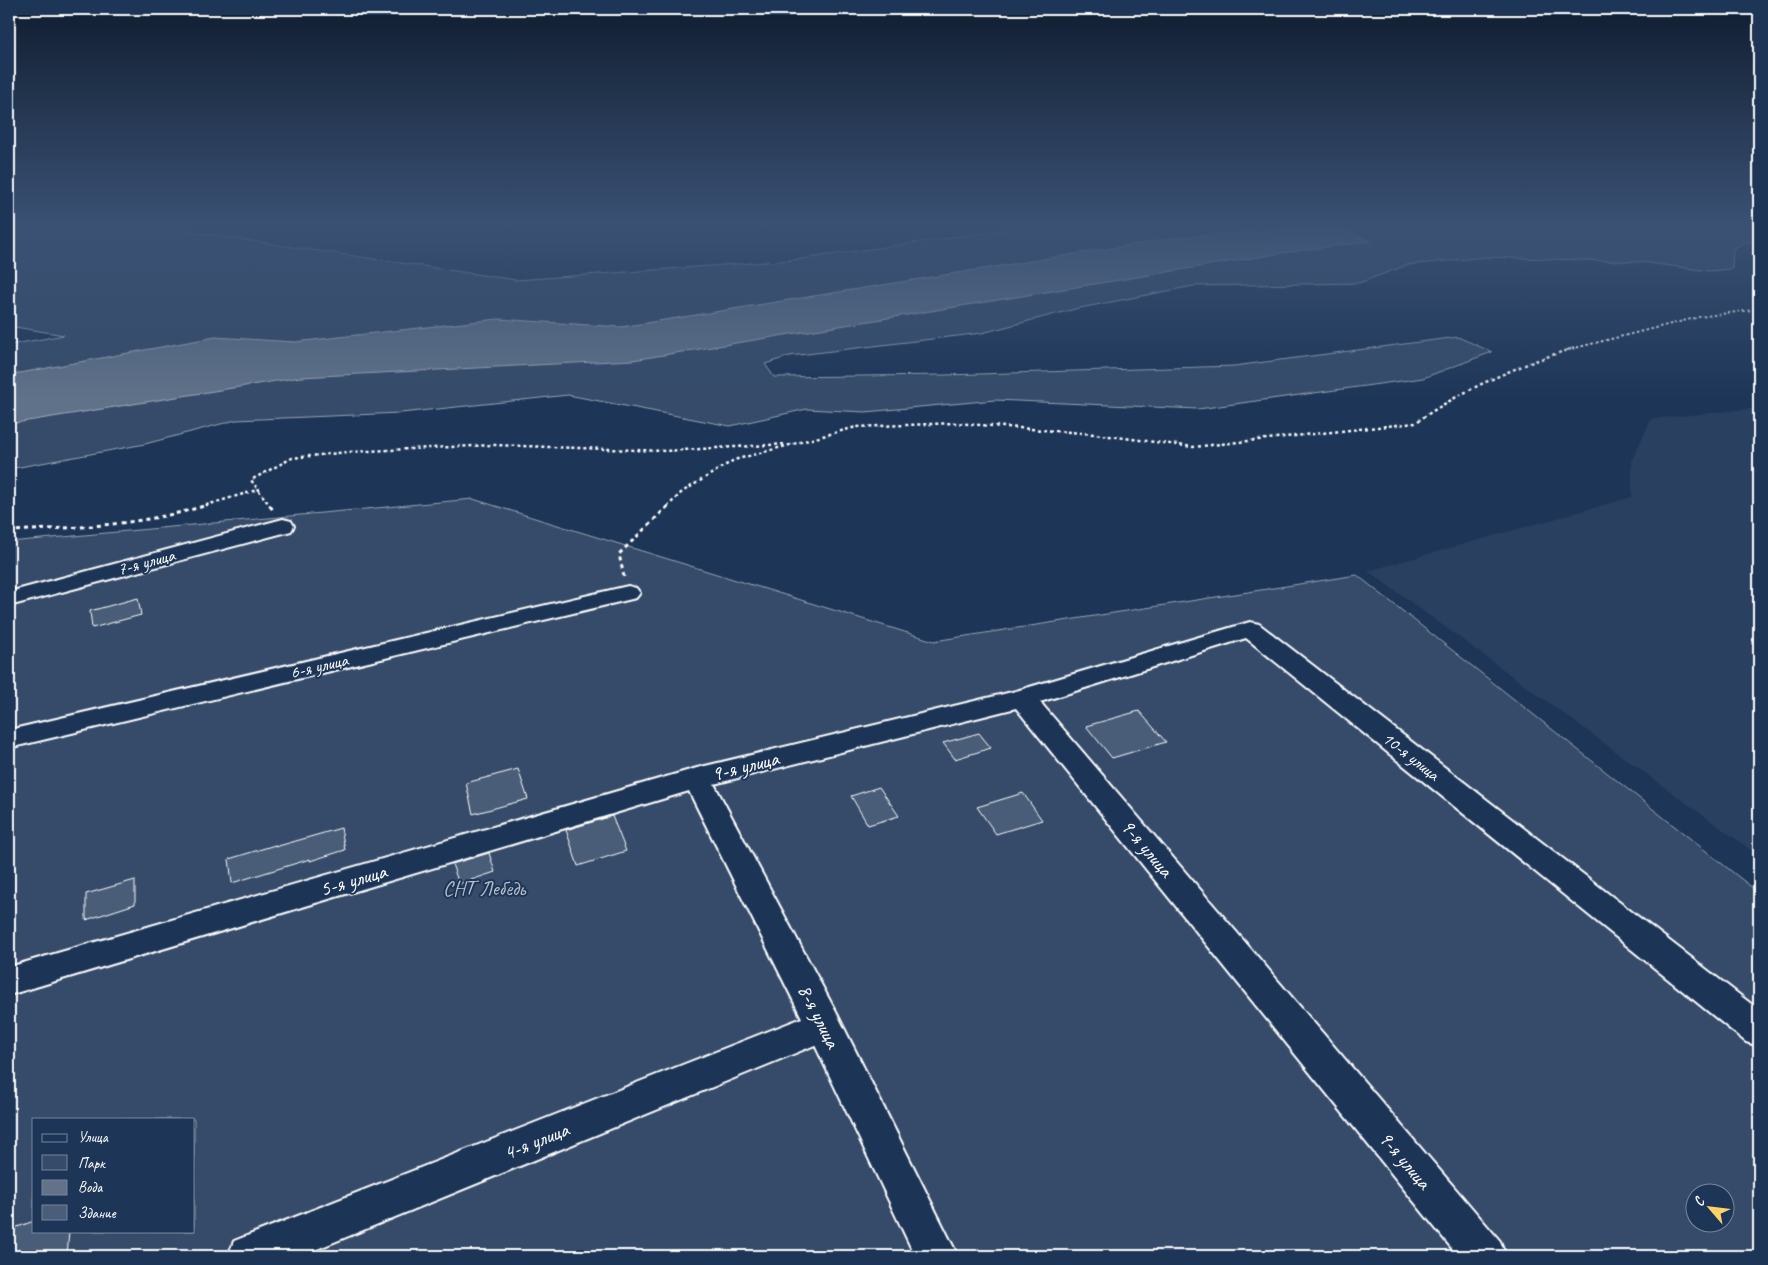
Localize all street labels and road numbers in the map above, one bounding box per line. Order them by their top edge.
street label: 7-я улица [115,544,178,580]
street label: 6-я улица [288,648,351,683]
street label: 10-я улица [1378,727,1445,786]
street label: 9-я улица [709,745,783,787]
street label: 9-я улица [1115,814,1180,884]
street label: 5-я улица [317,858,391,902]
street label: 8-я улица [792,980,847,1054]
street label: 4-я улица [499,1115,574,1166]
street label: 9-я улица [1373,1126,1438,1196]

